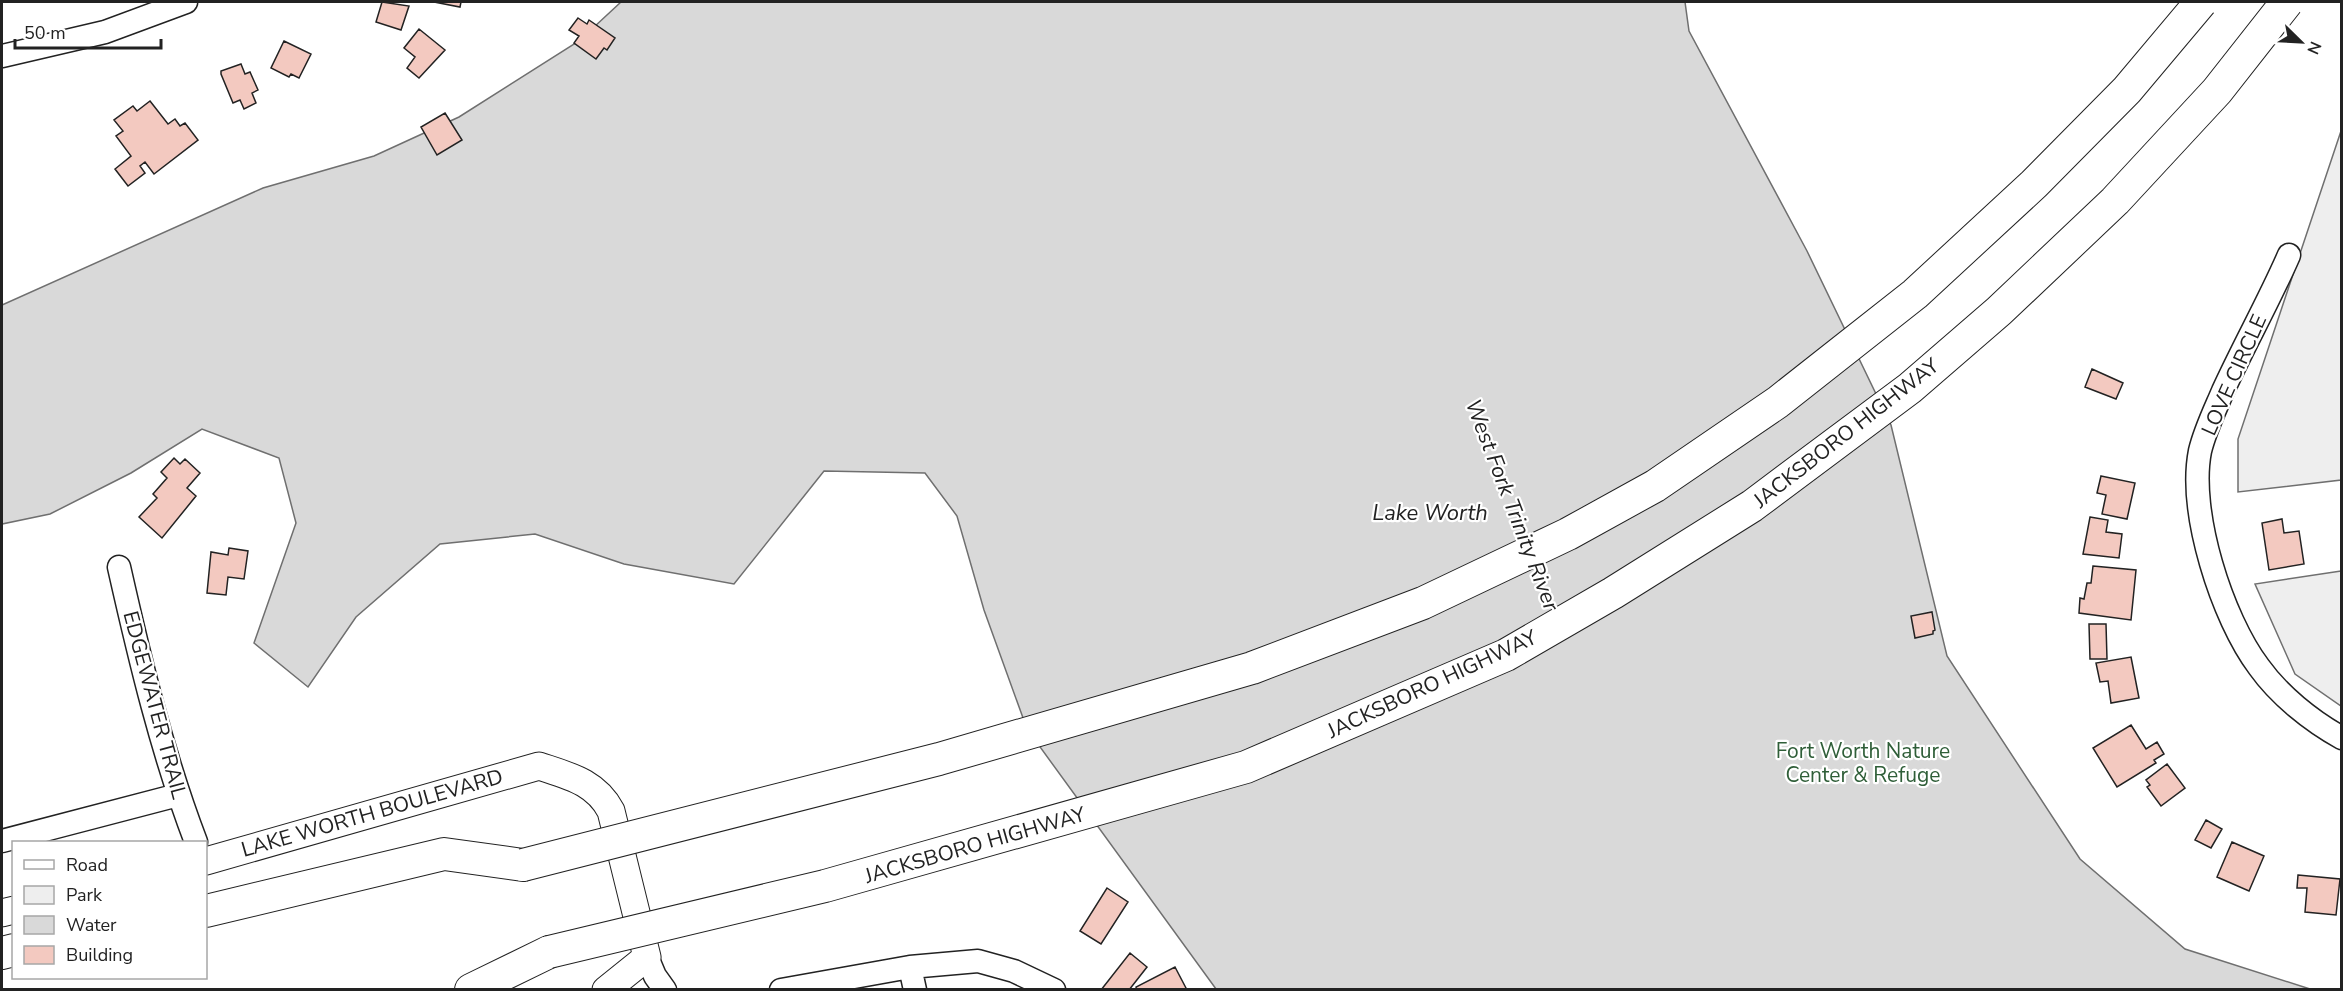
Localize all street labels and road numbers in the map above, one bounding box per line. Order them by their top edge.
street label: LOVE CIRCLE [2195,310,2273,440]
street label: JACKSBORO HIGHWAY [1747,351,1945,515]
street label: EDGEWATER TRAIL [116,608,194,803]
street label: JACKSBORO HIGHWAY [1322,623,1542,745]
street label: LAKE WORTH BOULEVARD [238,762,506,864]
street label: JACKSBORO HIGHWAY [860,800,1089,890]

